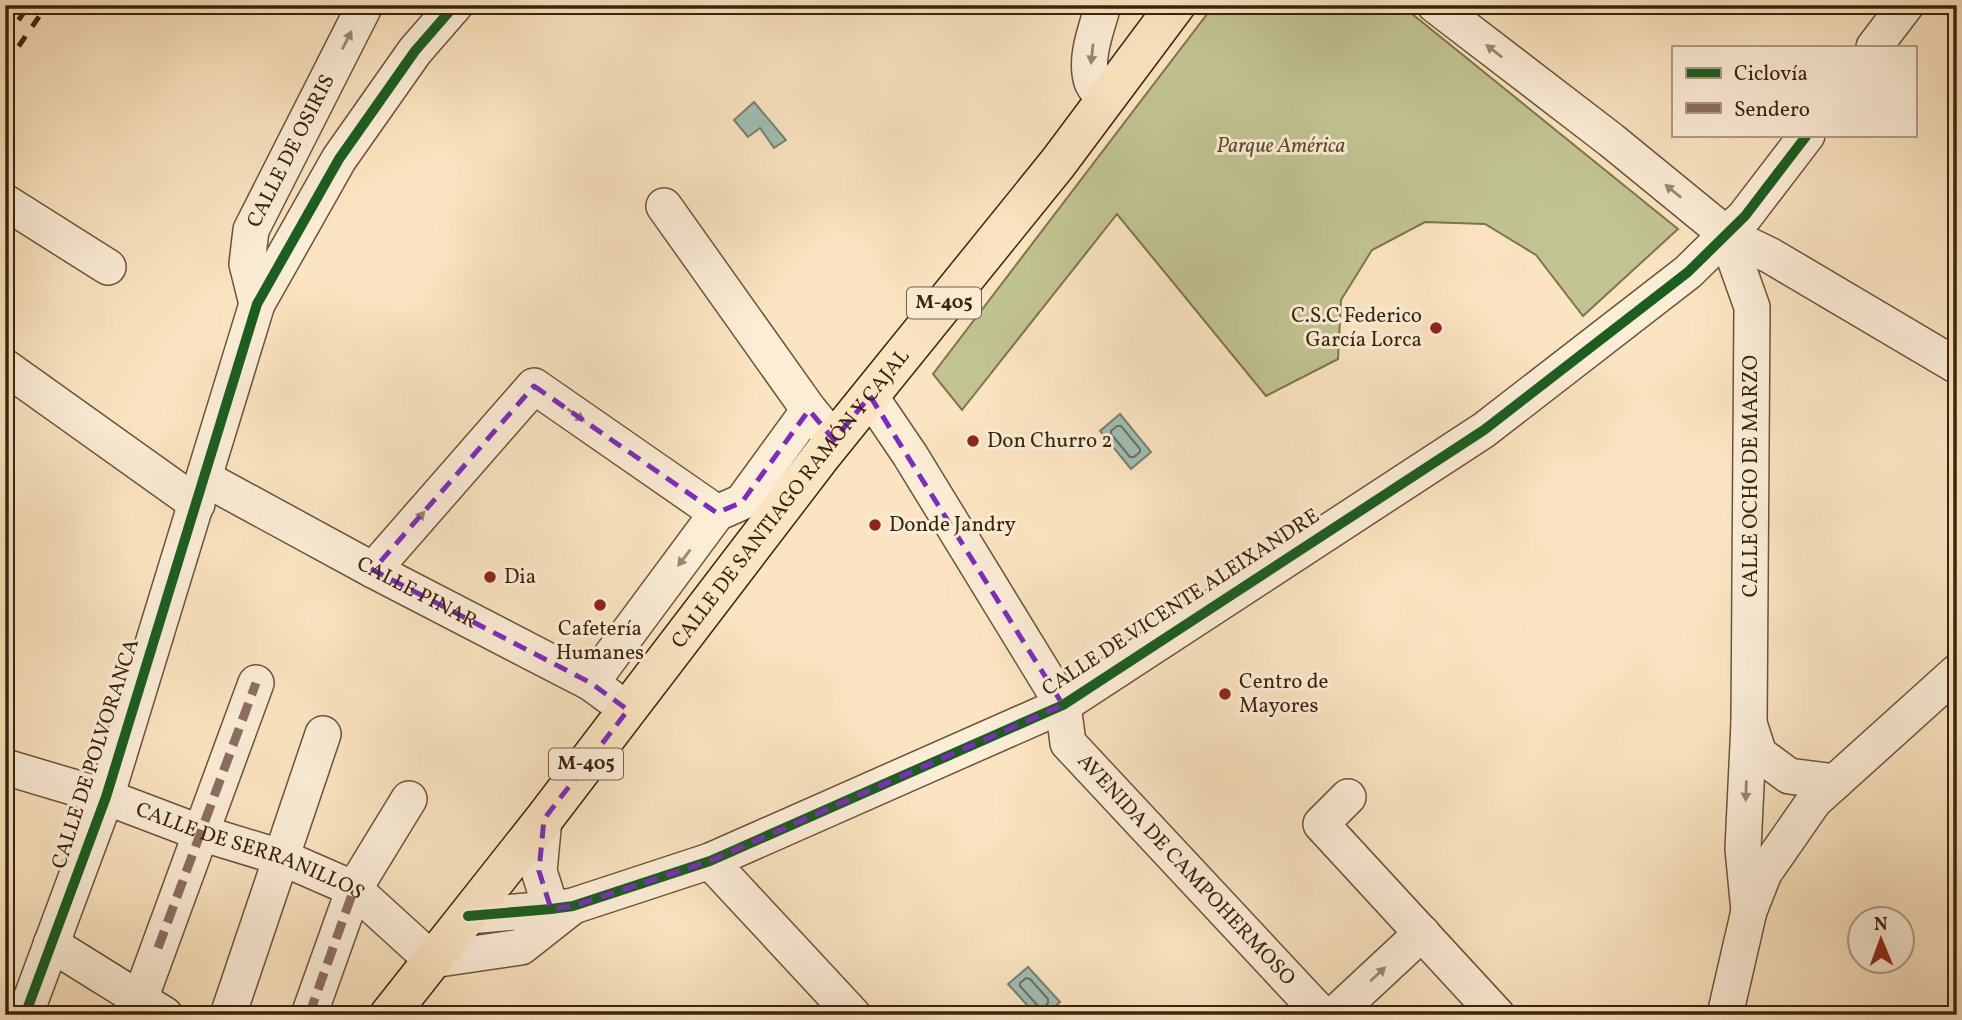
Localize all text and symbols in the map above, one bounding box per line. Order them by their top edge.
one-way arrow [342,30,353,50]
one-way arrow [1086,43,1097,65]
one-way arrow [1485,44,1503,58]
legend [1672,46,1916,136]
text: Ciclovía [1734,60,1808,89]
street label: CALLE DE OSIRIS [240,69,342,233]
text: Sendero [1734,96,1810,125]
park label: Parque América [1216,132,1346,161]
one-way arrow [1665,183,1683,198]
road number: M-405 [907,288,981,318]
place label: C.S.C Federico García Lorca [1291,302,1422,355]
marker: C.S.C Federico García Lorca [1428,320,1444,336]
street label: CALLE DE SANTIAGO RAMÓN Y CAJAL [665,343,917,655]
street label: CALLE OCHO DE MARZO [1737,355,1766,597]
one-way arrow [567,408,585,422]
place label: Don Churro 2 [987,427,1113,456]
marker: Don Churro 2 [965,433,981,449]
street label: CALLE DE VICENTE ALEIXANDRE [1037,502,1325,704]
one-way arrow [410,510,426,528]
place label: Donde Jandry [889,511,1017,540]
marker: Donde Jandry [867,517,883,533]
one-way arrow [677,548,691,567]
street label: CALLE PINAR [351,549,482,636]
place label: Dia [504,563,536,592]
marker: Dia [482,569,498,585]
marker: Cafetería Humanes [592,597,608,613]
place label: Cafetería Humanes [556,615,644,668]
street label: CALLE DE POLVORANCA [45,635,147,873]
place label: Centro de Mayores [1239,668,1329,721]
marker: Centro de Mayores [1217,686,1233,702]
street label: AVENIDA DE CAMPOHERMOSO [1071,747,1302,992]
road number: M-405 [549,748,623,779]
one-way arrow [1740,781,1751,803]
street label: CALLE DE SERRANILLOS [131,795,371,906]
north arrow [1846,904,1916,974]
text: N [1874,912,1888,938]
one-way arrow [1369,966,1387,982]

